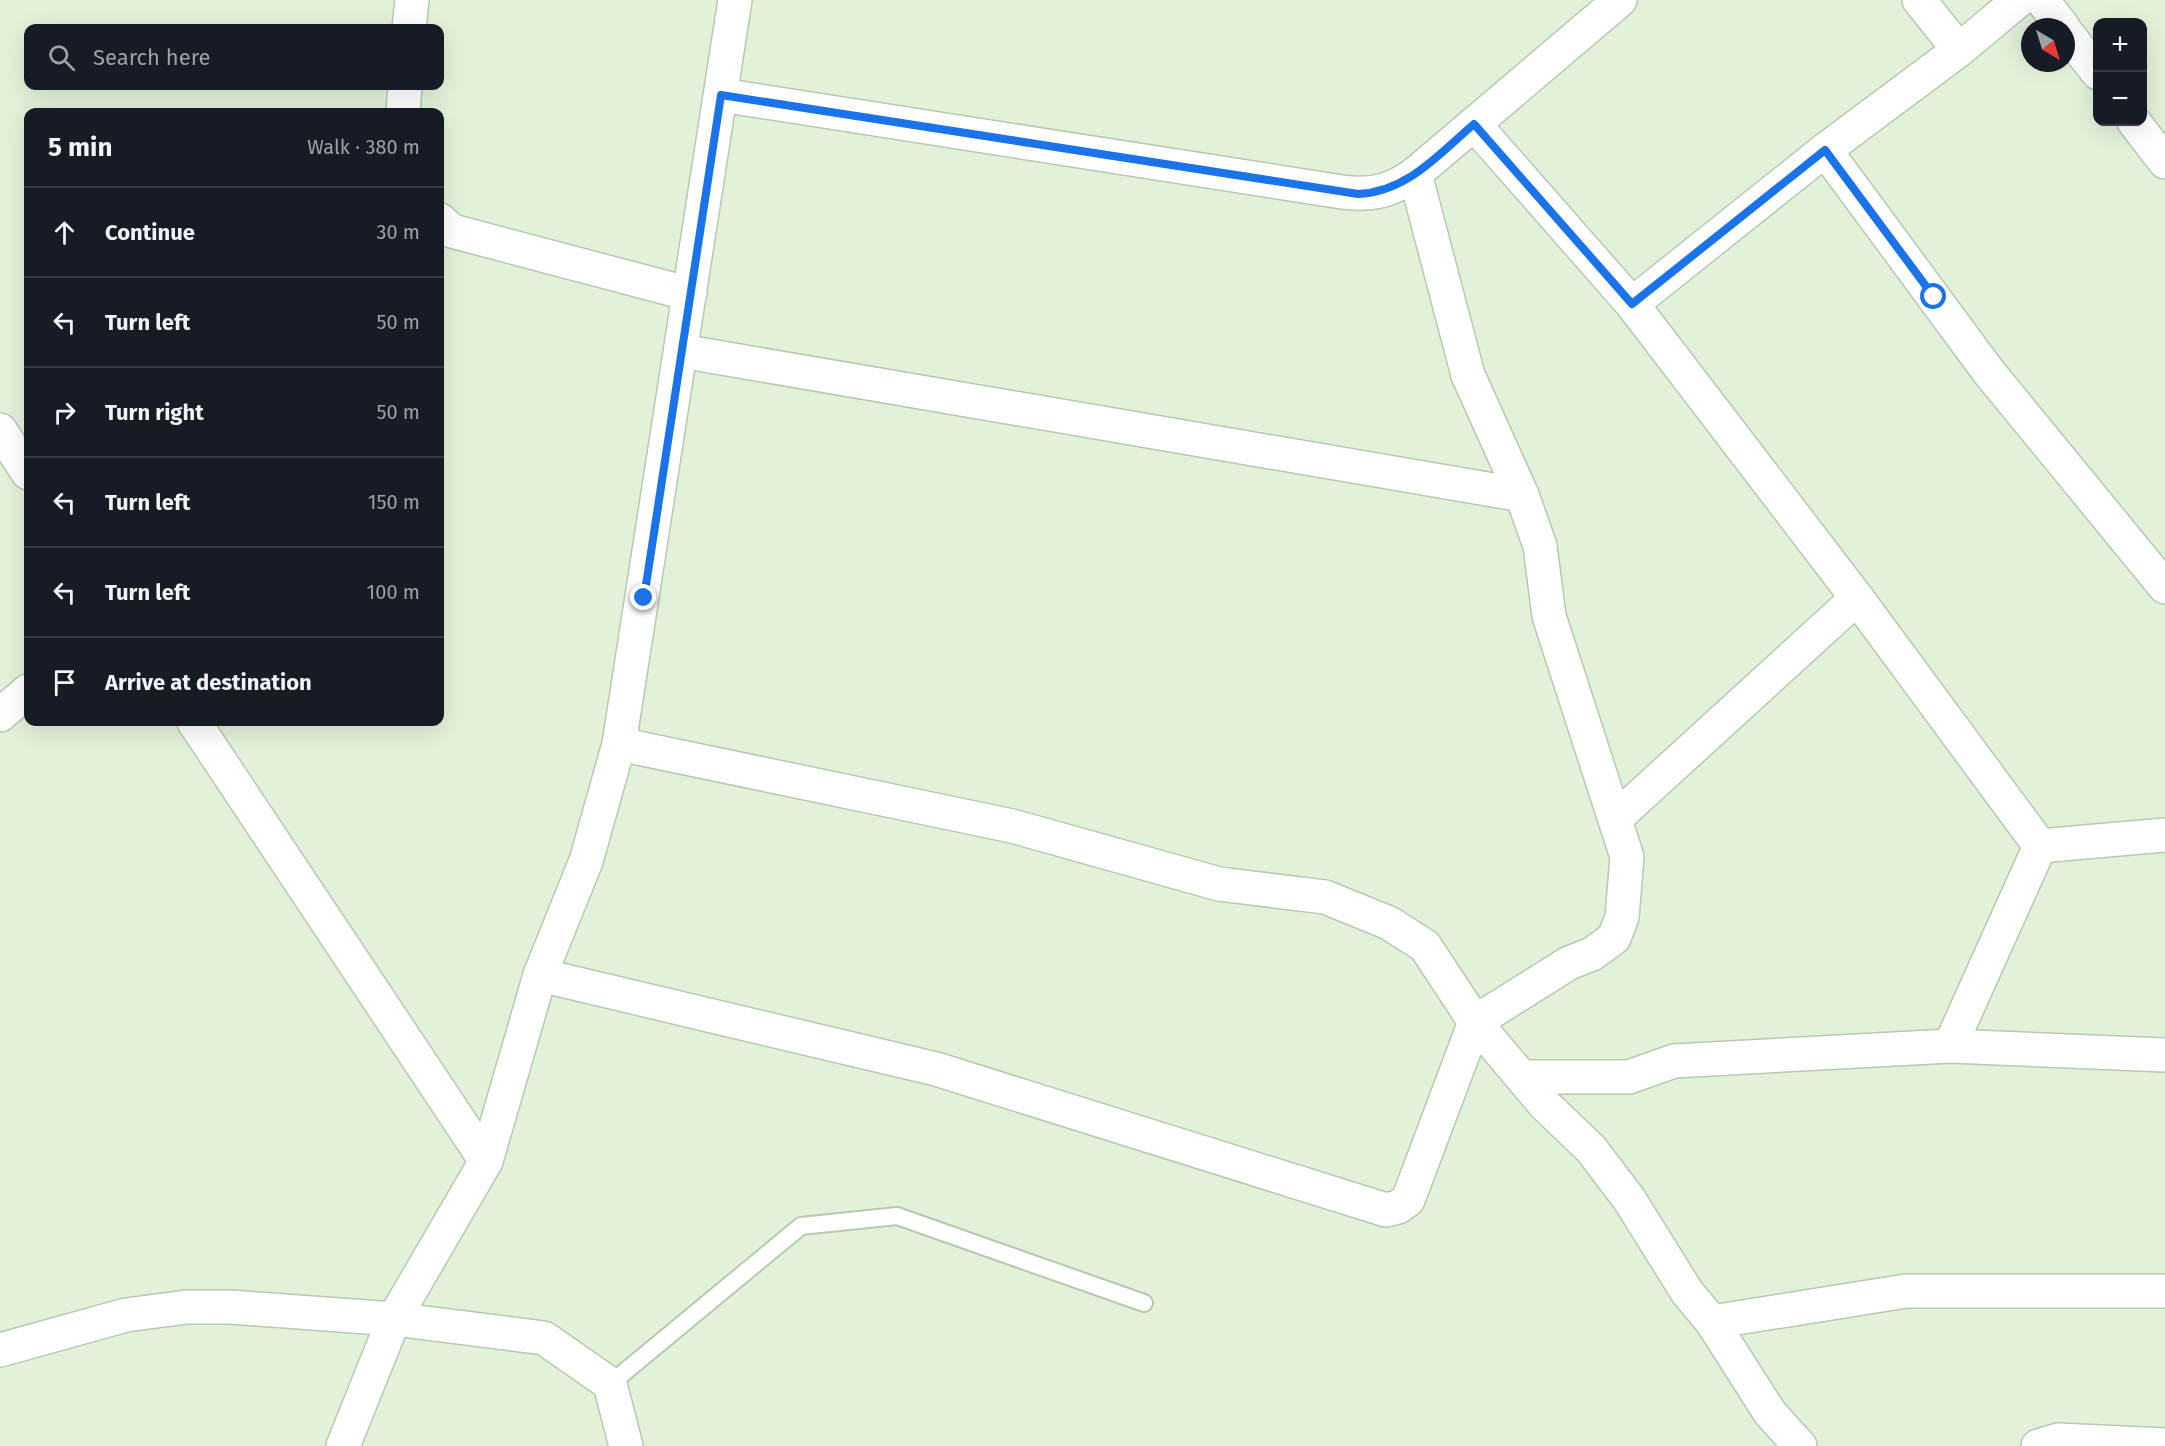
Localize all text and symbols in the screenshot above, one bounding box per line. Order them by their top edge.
north arrow [2021,18,2075,72]
map controls [2093,18,2147,126]
button: + [2093,18,2147,72]
search box [24,24,444,90]
icon: search [45,41,78,74]
text: Search here [93,44,211,71]
button: − [2093,72,2147,126]
text: 5 min [48,132,112,163]
text: Walk · 380 m [307,135,420,159]
icon: ahead [48,216,81,249]
text: Continue [105,219,195,246]
text: 30 m [376,220,420,244]
route start [1920,283,1946,309]
icon: left [48,306,81,339]
text: Turn left [105,309,190,336]
text: 50 m [376,310,420,334]
icon: right [48,396,81,429]
text: Turn right [105,399,204,426]
text: 50 m [376,400,420,424]
icon: left [48,486,81,519]
text: Turn left [105,489,190,516]
text: 150 m [368,490,420,514]
icon: left [48,576,81,609]
text: Turn left [105,579,190,606]
text: 100 m [367,580,420,604]
route end [630,584,656,610]
icon: arrive [48,666,81,699]
text: Arrive at destination [105,669,312,696]

